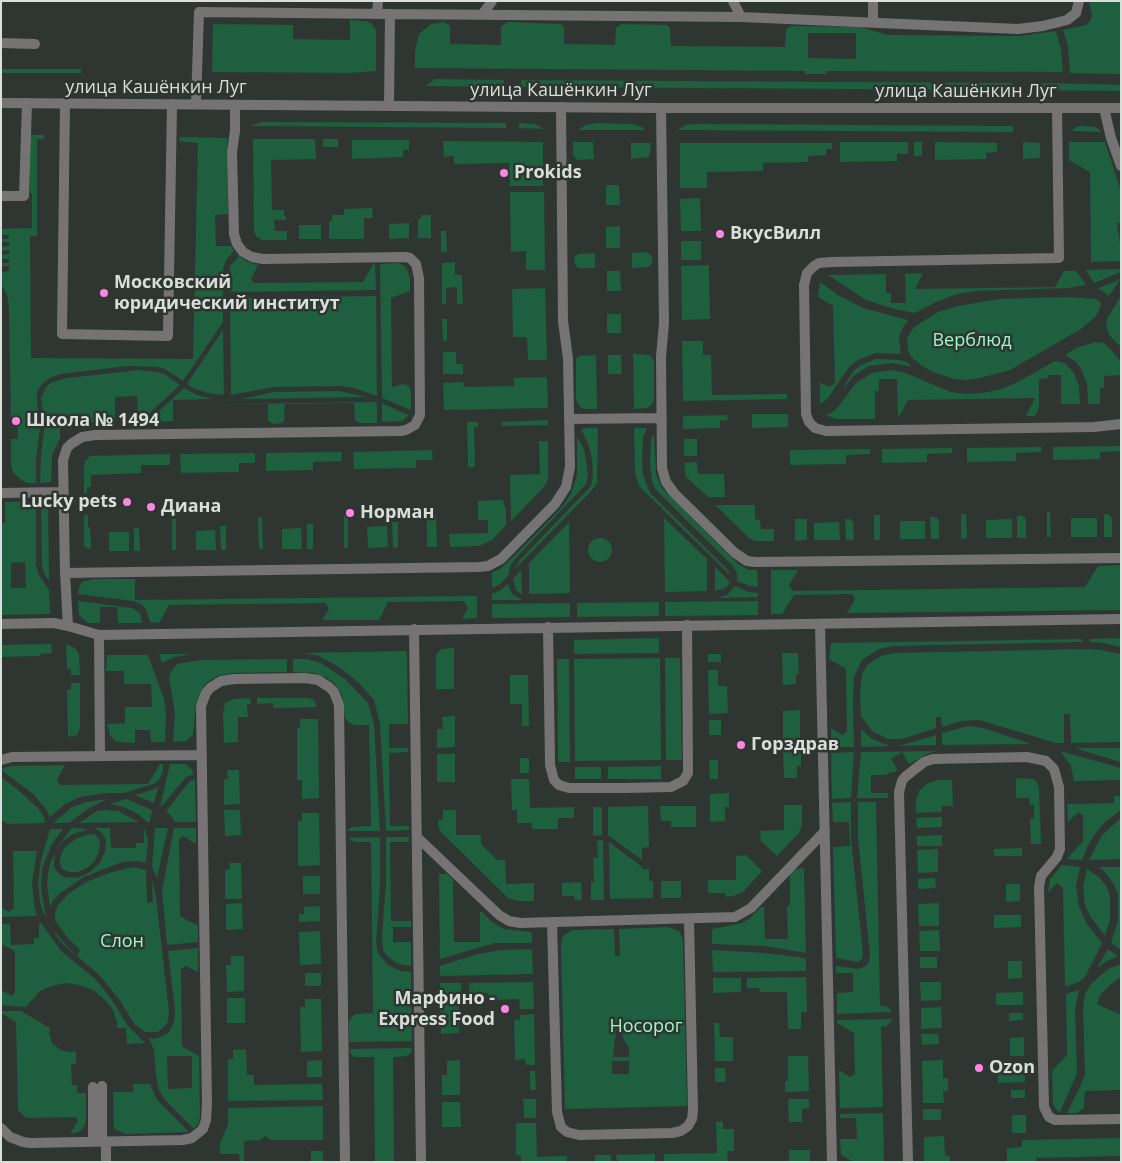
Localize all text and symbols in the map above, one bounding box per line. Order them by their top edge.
street label: улица Кашёнкин Луг [65,77,247,99]
street label: улица Кашёнкин Луг [470,80,652,102]
street label: улица Кашёнкин Луг [875,81,1057,103]
place label: Prokids [514,162,582,184]
marker: Prokids [498,167,510,179]
place label: ВкусВилл [730,223,821,245]
marker: ВкусВилл [714,228,726,240]
place label: Московский юридический институт [114,272,340,314]
marker: Московский юридический институт [98,287,110,299]
park label: Верблюд [932,330,1012,352]
place label: Школа № 1494 [26,410,159,432]
marker: Школа № 1494 [10,415,22,427]
place label: Lucky pets [21,491,117,513]
marker: Lucky pets [121,496,133,508]
place label: Диана [161,496,221,518]
marker: Диана [145,501,157,513]
place label: Норман [360,502,434,524]
marker: Норман [344,507,356,519]
place label: Горздрав [751,734,839,756]
marker: Горздрав [735,739,747,751]
park label: Слон [100,931,144,953]
place label: Марфино - Express Food [378,988,495,1030]
marker: Марфино - Express Food [499,1003,511,1015]
park label: Носорог [609,1016,683,1038]
place label: Ozon [989,1057,1035,1079]
marker: Ozon [973,1062,985,1074]

